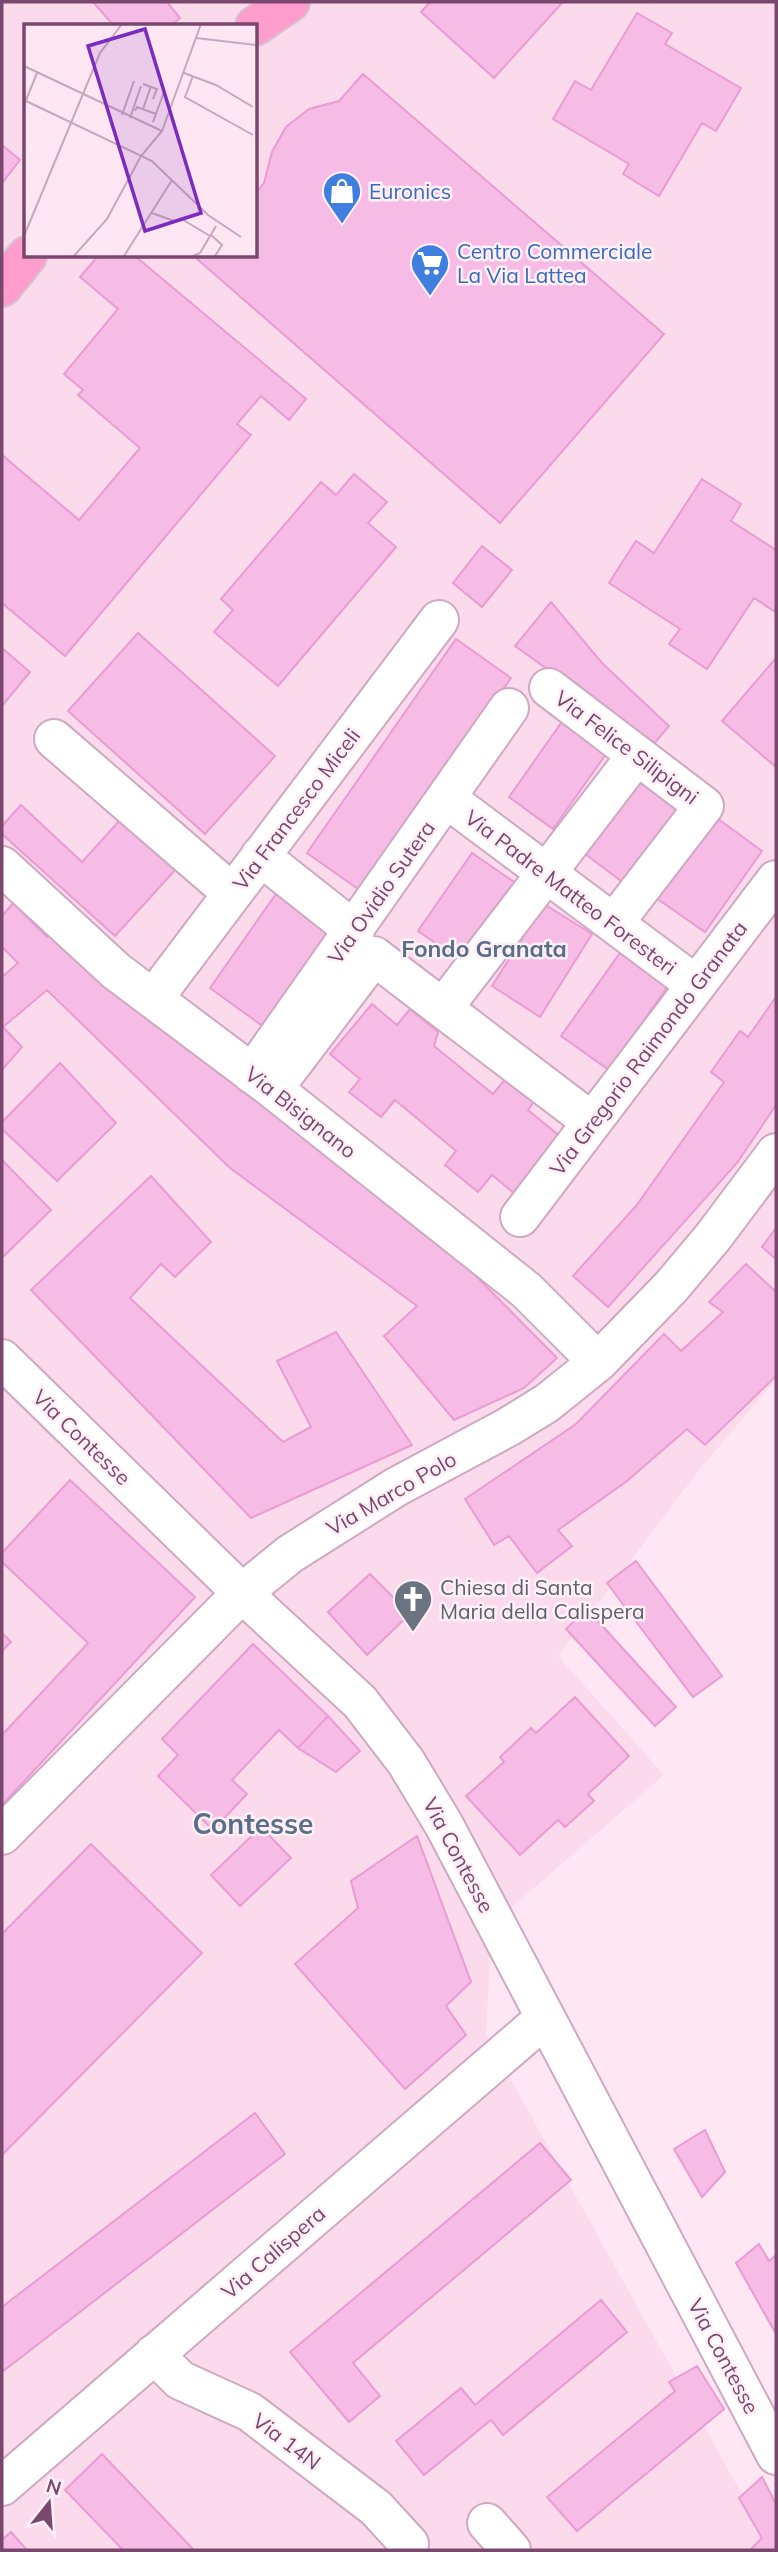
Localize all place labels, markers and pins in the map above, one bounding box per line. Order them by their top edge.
shop icon: Euronics [321,170,363,225]
place label: Euronics [369,178,451,204]
place label: Centro Commerciale La Via Lattea [457,238,653,288]
supermarket icon: Centro Commerciale La Via Lattea [409,242,451,297]
place label: Chiesa di Santa Maria della Calispera [440,1574,645,1624]
church icon: Chiesa di Santa Maria della Calispera [392,1578,434,1633]

